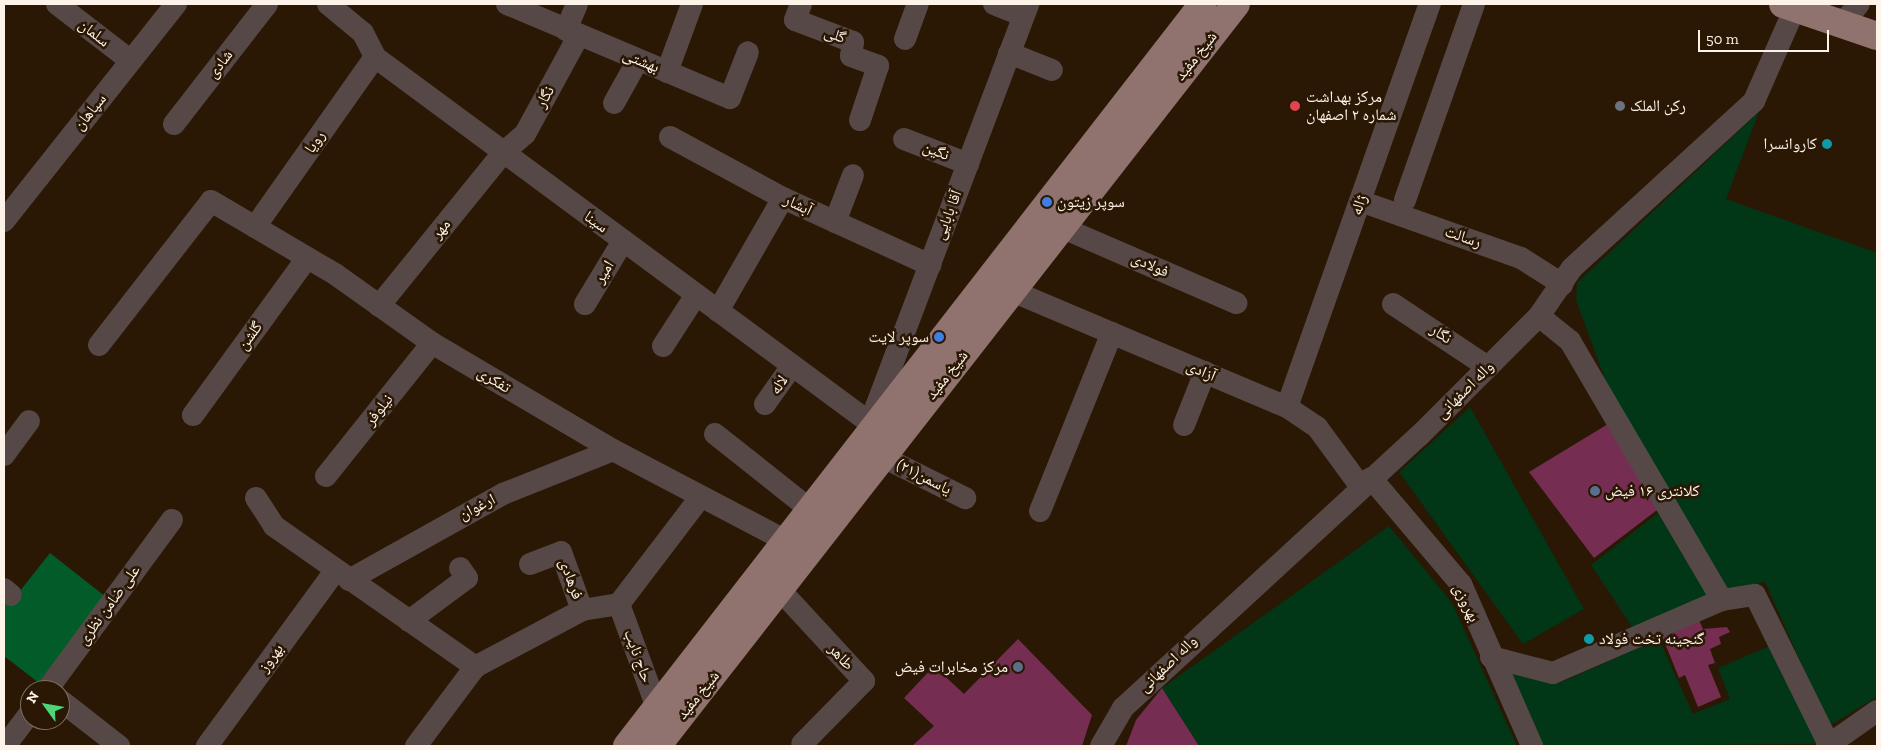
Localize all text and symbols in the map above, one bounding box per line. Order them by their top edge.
street label: سلمان [75,15,113,51]
scale bar [1701,20,1832,52]
street label: گلی [822,22,848,48]
street label: شیخ مفید [1171,27,1221,85]
text: 50 m [1706,30,1739,48]
street label: بهشتی [620,45,662,77]
street label: شادی [203,46,237,82]
street label: نگار [531,83,559,111]
place label: مرکز بهداشت شماره ۲ اصفهان [1306,87,1396,125]
street label: سپاهان [69,90,111,134]
place label: رکن الملک [1630,96,1686,116]
marker: مرکز بهداشت شماره ۲ اصفهان [1288,99,1302,113]
marker: رکن الملک [1614,100,1626,112]
street label: رویا [300,127,330,157]
place label: کاروانسرا [1764,134,1817,154]
street label: نگین [920,137,952,165]
marker: کاروانسرا [1821,138,1833,150]
street label: آقا بابایی [930,187,966,243]
street label: آبشار [781,190,815,220]
place label: سوپر زیتون [1057,192,1125,212]
street label: ژاله [1347,192,1371,218]
marker: سوپر زیتون [1041,196,1053,208]
street label: سینا [580,207,612,237]
street label: مهر [427,215,455,243]
street label: رسالت [1442,222,1484,252]
street label: فولادی [1128,248,1172,282]
street label: امیر [590,257,618,287]
street label: گلشن [233,318,267,354]
street label: نگار [1427,320,1455,348]
place label: سوپر لایت [869,327,929,347]
marker: سوپر لایت [933,331,945,343]
street label: شیخ مفید [922,346,972,404]
street label: آزادی [1183,356,1219,386]
street label: واله اصفهانی [1432,357,1498,423]
street label: تفکری [474,363,514,397]
street label: لاله [766,372,792,398]
street label: نیلوفر [361,390,397,430]
street label: یاسمن(۲۱) [893,455,955,499]
place label: کلانتری ۱۶ فیض [1605,481,1700,501]
marker: کلانتری ۱۶ فیض [1589,485,1601,497]
street label: ارغوان [455,490,499,524]
street label: فرهادی [555,556,587,602]
street label: علی ضامن نظری [74,561,144,649]
street label: بهروزی [1448,581,1484,625]
street label: حاج نایب [620,627,656,685]
place label: گنجینه تخت فولاد [1599,629,1704,649]
street label: واله اصفهانی [1135,632,1201,696]
marker: گنجینه تخت فولاد [1583,633,1595,645]
street label: بهروز [254,640,288,676]
street label: طاهر [824,640,858,674]
place label: مرکز مخابرات فیض [895,657,1008,677]
marker: مرکز مخابرات فیض [1012,661,1024,673]
street label: شیخ مفید [672,667,724,723]
north arrow [20,680,70,730]
text: N [23,688,43,706]

